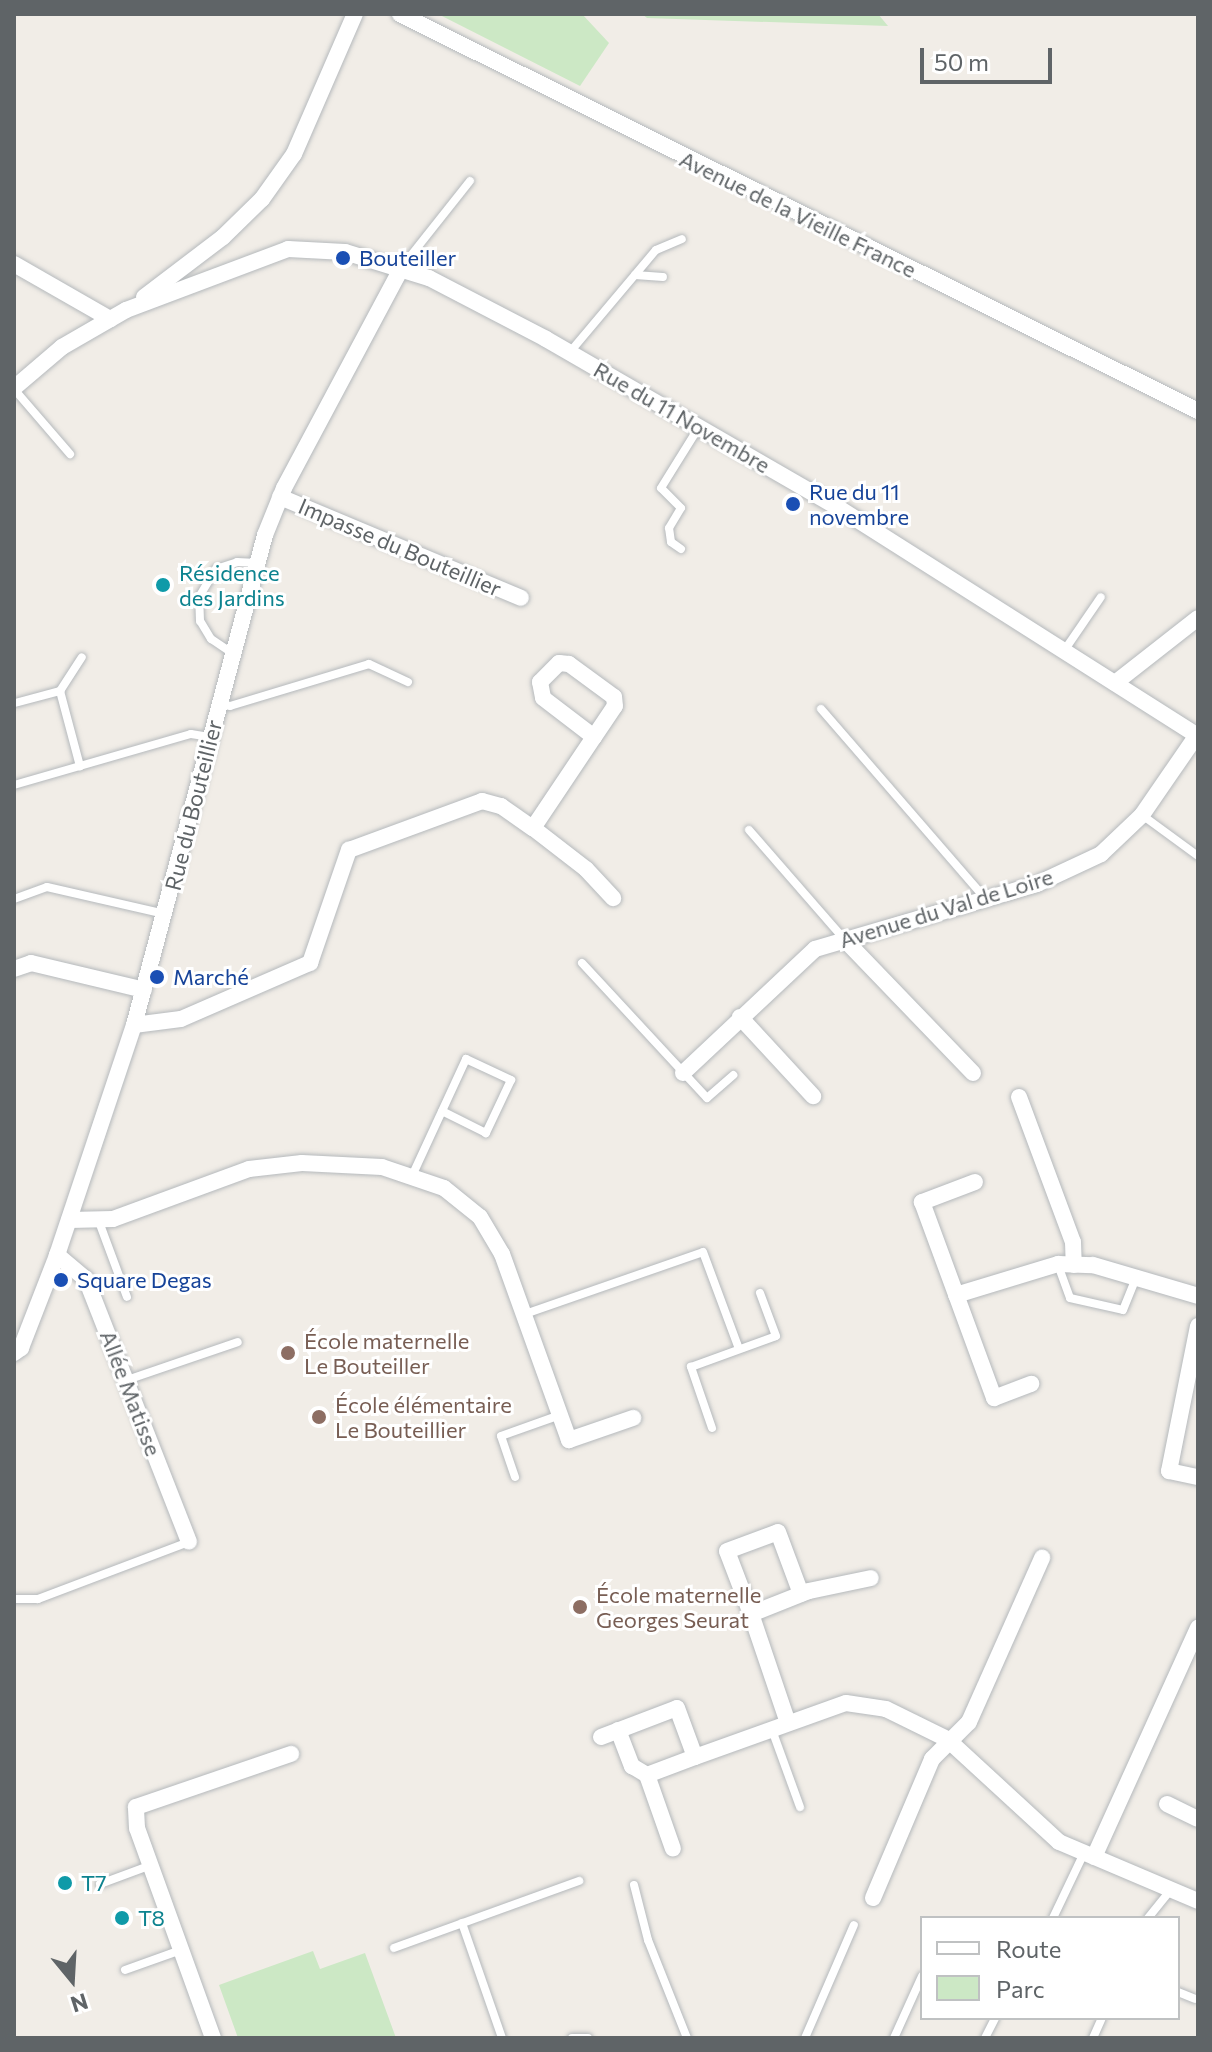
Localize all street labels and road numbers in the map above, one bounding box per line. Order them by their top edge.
street label: Avenue de la Vieille France [675,145,921,283]
street label: Rue du 11 Novembre [589,356,775,478]
street label: Impasse du Bouteillier [295,492,505,602]
street label: Rue du Bouteillier [159,717,227,893]
street label: Avenue du Val de Loire [836,863,1056,953]
street label: Allée Matisse [95,1326,167,1460]

